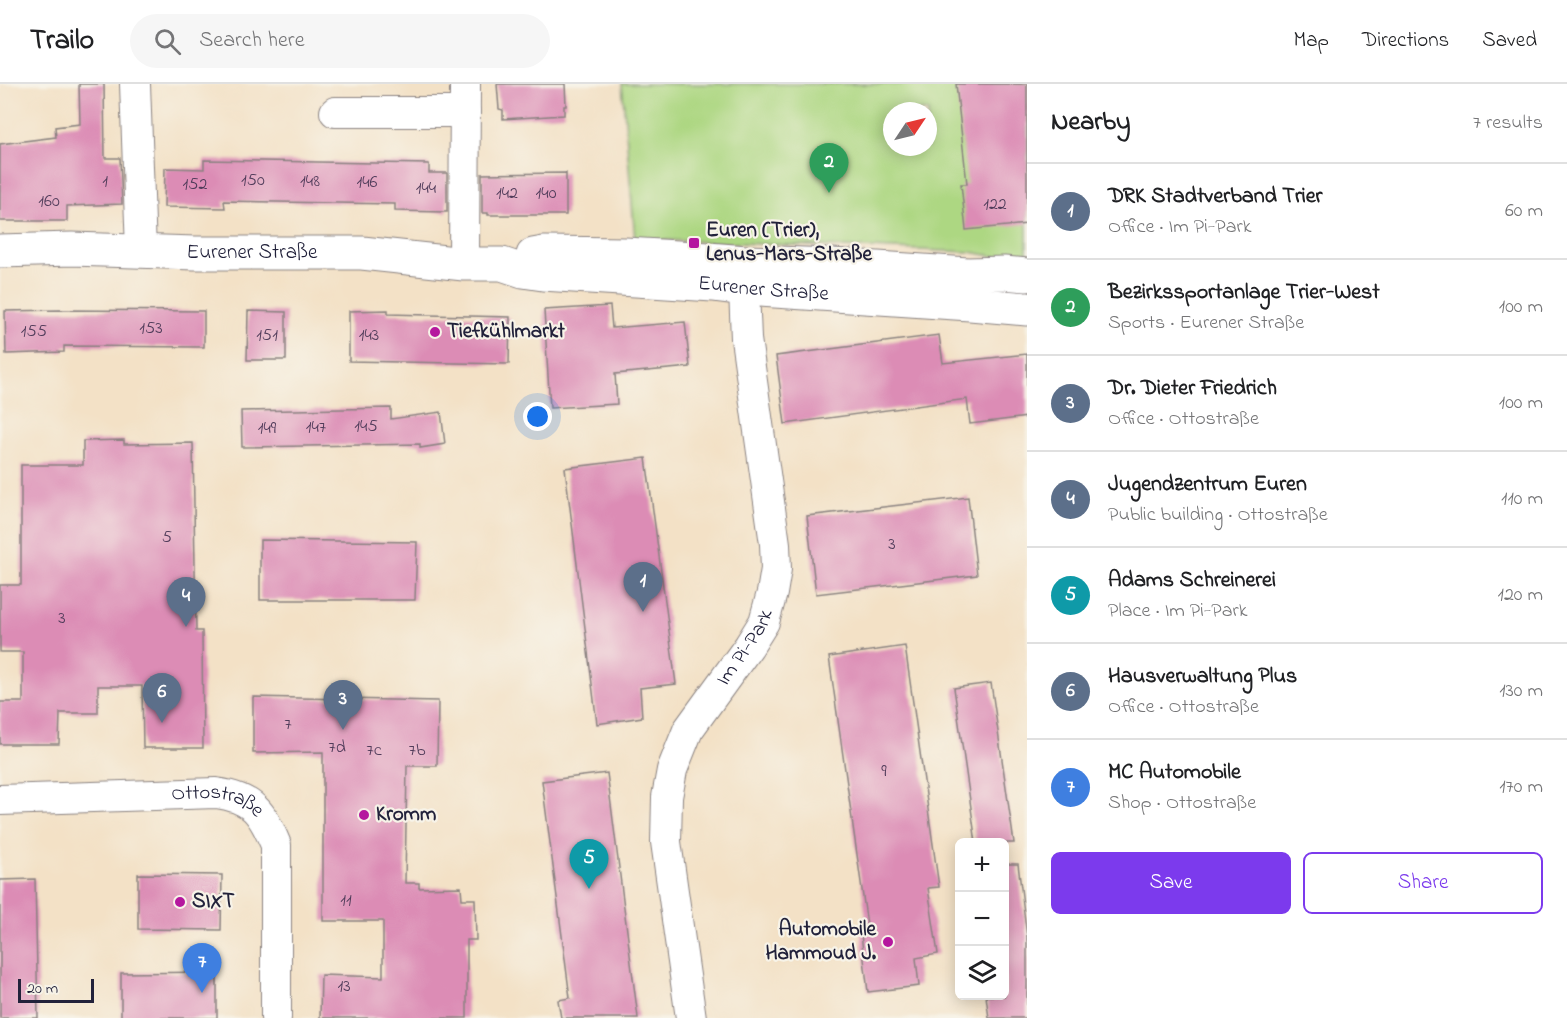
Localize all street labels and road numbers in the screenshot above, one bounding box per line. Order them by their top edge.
street label: Eurener Straße [186,238,318,268]
street label: Eurener Straße [697,269,830,310]
street label: Im Pi-Park [709,606,782,693]
street label: Ottostraße [171,778,272,825]

